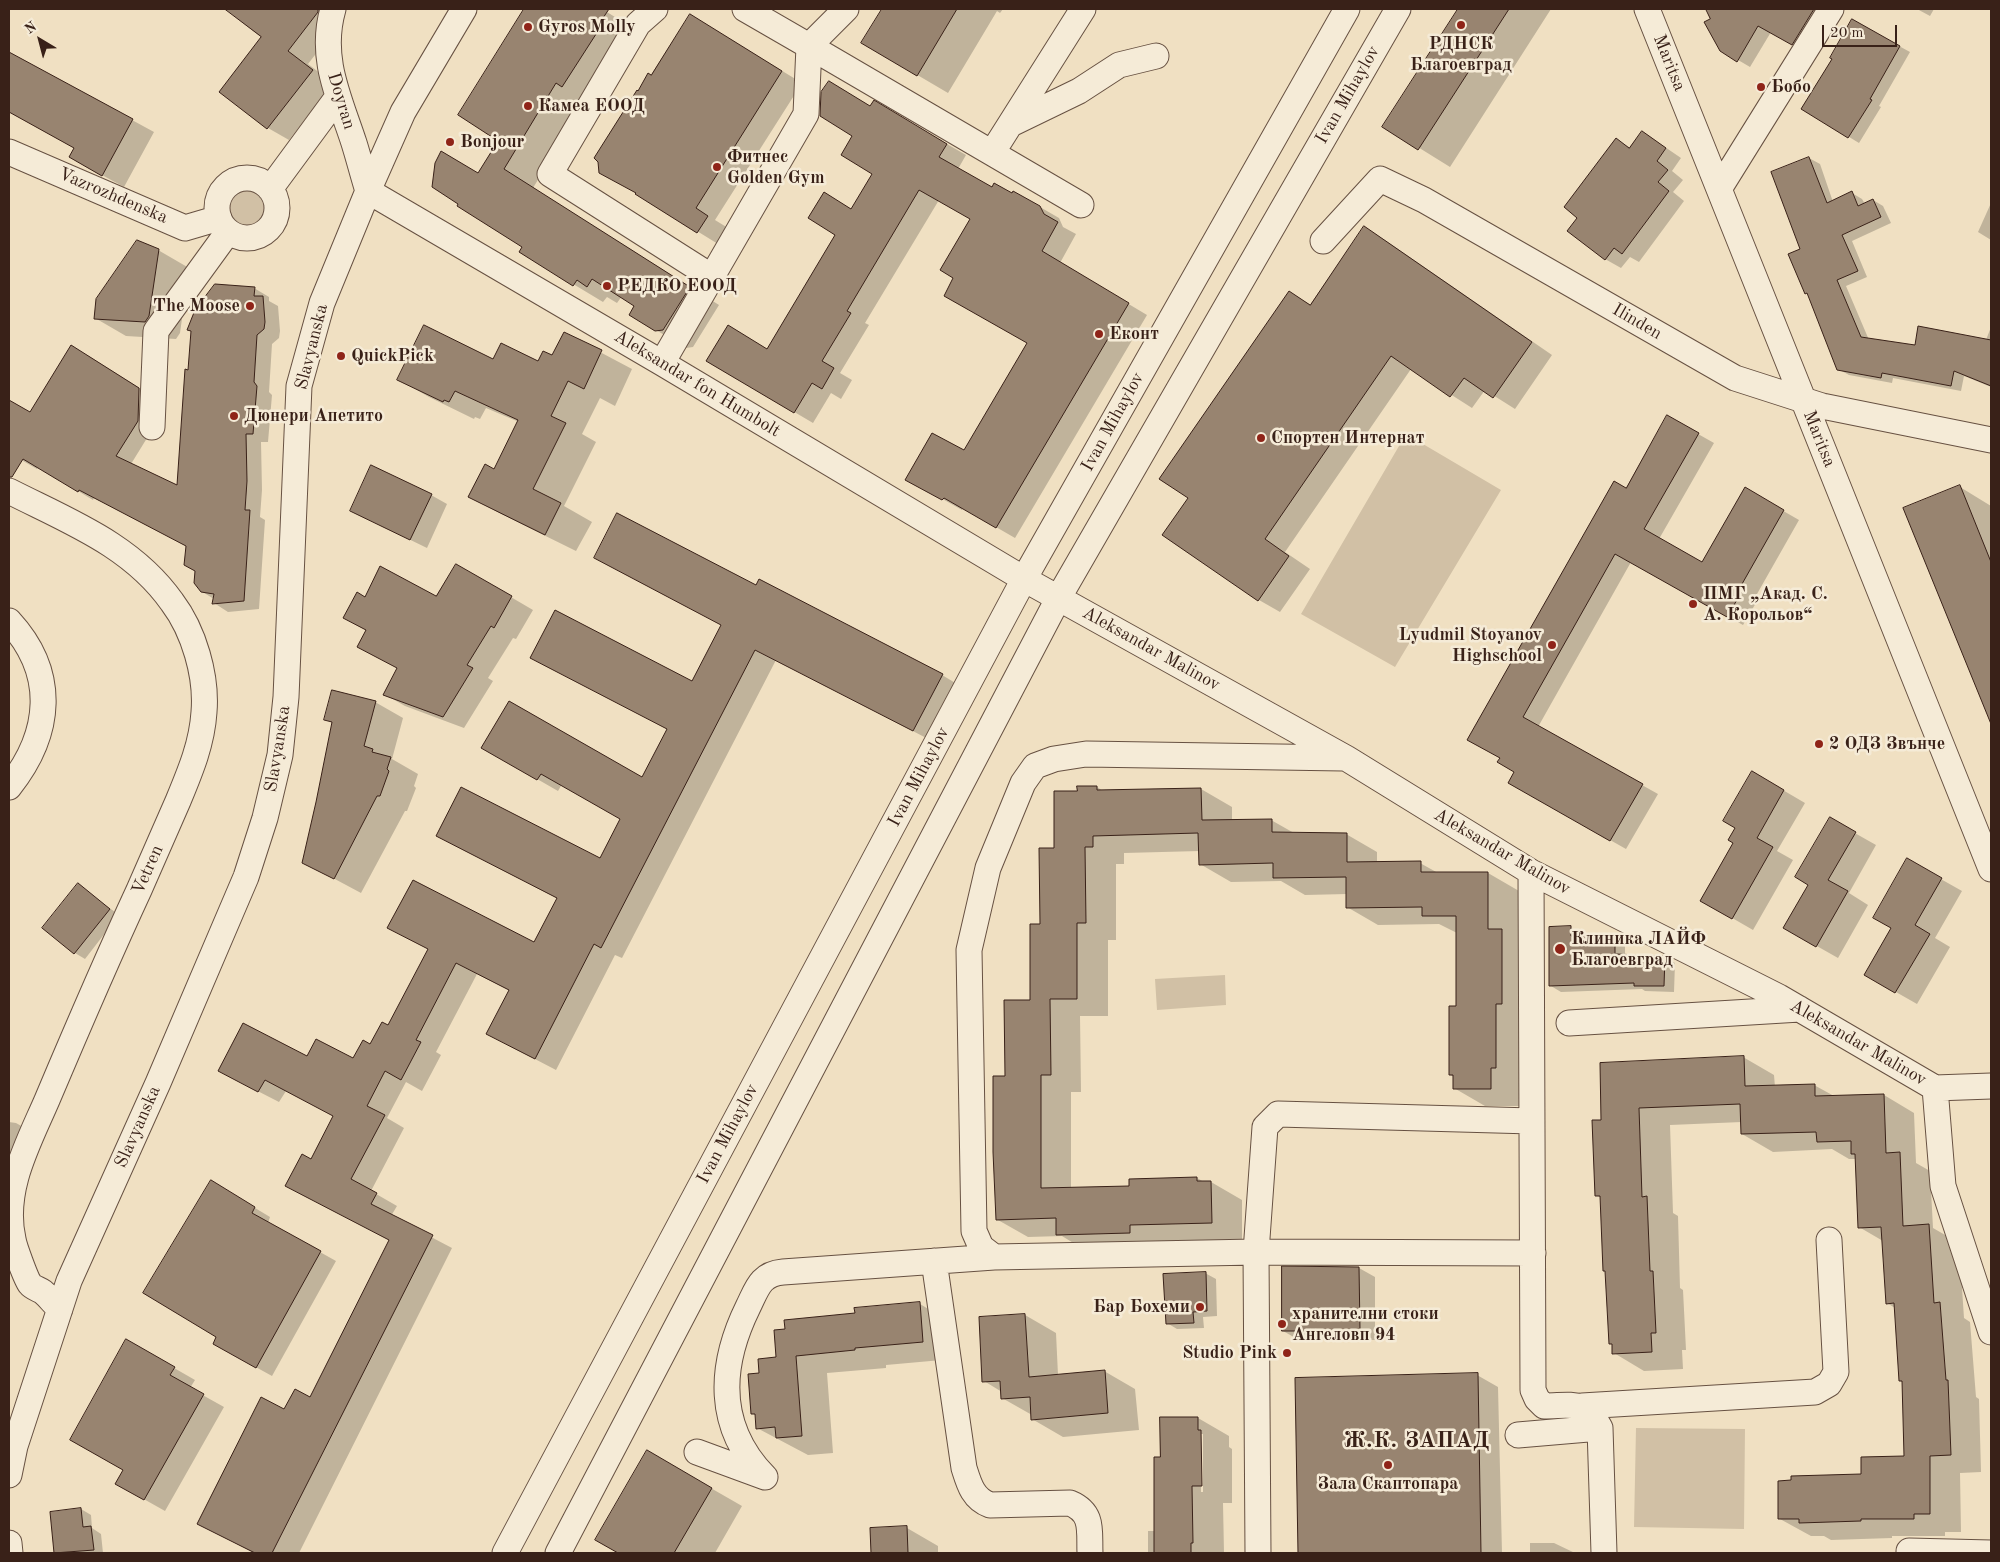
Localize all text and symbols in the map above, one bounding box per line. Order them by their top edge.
north arrow [15,15,65,65]
scale bar [1825,15,1900,47]
place label: Gyros Molly [538,16,636,38]
text: N [22,19,39,37]
marker: РДНСК Благоевград [1455,19,1467,31]
marker: Gyros Molly [522,21,534,33]
text: 20 m [1830,26,1864,41]
street label: Maritsa [1648,32,1690,94]
place label: РДНСК Благоевград [1410,33,1512,76]
street label: Ivan Mihaylov [1311,42,1385,148]
street label: Doyran [322,70,360,132]
place label: Бобо [1771,76,1811,98]
marker: Бобо [1755,81,1767,93]
place label: Камеа ЕООД [538,95,645,117]
marker: Камеа ЕООД [522,100,534,112]
place label: Bonjour [460,131,524,153]
marker: Bonjour [444,136,456,148]
place label: Фитнес Golden Gym [727,146,825,188]
marker: Фитнес Golden Gym [711,161,723,173]
street label: Vazrozhdenska [55,163,171,229]
place label: РЕДКО ЕООД [617,275,737,297]
marker: РЕДКО ЕООД [601,280,613,292]
place label: The Moose [153,295,240,317]
street label: Ilinden [1608,299,1666,345]
marker: The Moose [244,300,256,312]
street label: Slavyanska [291,302,333,392]
place label: Еконт [1109,323,1159,345]
street label: Aleksandar fon Humbolt [610,326,784,442]
marker: Еконт [1093,328,1105,340]
place label: QuickPick [351,345,434,367]
marker: QuickPick [335,350,347,362]
street label: Ivan Mihaylov [1077,369,1149,475]
place label: Дюнери Апетито [244,405,383,427]
street label: Maritsa [1798,408,1840,470]
marker: Дюнери Апетито [228,410,240,422]
place label: Спортен Интернат [1271,427,1424,449]
marker: Спортен Интернат [1255,432,1267,444]
place label: ПМГ „Акад. С. А. Корольов“ [1703,583,1828,626]
marker: ПМГ „Акад. С. А. Корольов“ [1687,598,1699,610]
street label: Aleksandar Malinov [1078,602,1224,696]
place label: Lyudmil Stoyanov Highschool [1398,624,1542,666]
marker: Lyudmil Stoyanov Highschool [1546,639,1558,651]
street label: Slavyanska [260,704,296,794]
street label: Ivan Mihaylov [884,723,954,831]
place label: 2 ОДЗ Звънче [1829,733,1945,755]
marker: 2 ОДЗ Звънче [1813,738,1825,750]
street label: Aleksandar Malinov [1430,804,1574,900]
street label: Vetren [128,842,168,898]
place label: Клиника ЛАЙФ Благоевград [1571,928,1706,971]
marker: Клиника ЛАЙФ Благоевград [1553,942,1567,956]
street label: Aleksandar Malinov [1786,995,1930,1091]
street label: Ivan Mihaylov [693,1080,763,1188]
street label: Slavyanska [110,1083,166,1171]
place label: Бар Бохеми [1093,1296,1190,1318]
marker: Бар Бохеми [1194,1301,1206,1313]
place label: хранителни стоки Ангеловп 94 [1292,1303,1439,1346]
marker: хранителни стоки Ангеловп 94 [1276,1318,1288,1330]
place label: Studio Pink [1182,1342,1277,1364]
marker: Studio Pink [1281,1347,1293,1359]
district label: Ж.К. ЗАПАД [1342,1428,1492,1454]
marker: Зала Скаптопара [1382,1459,1394,1471]
place label: Зала Скаптопара [1318,1473,1458,1495]

